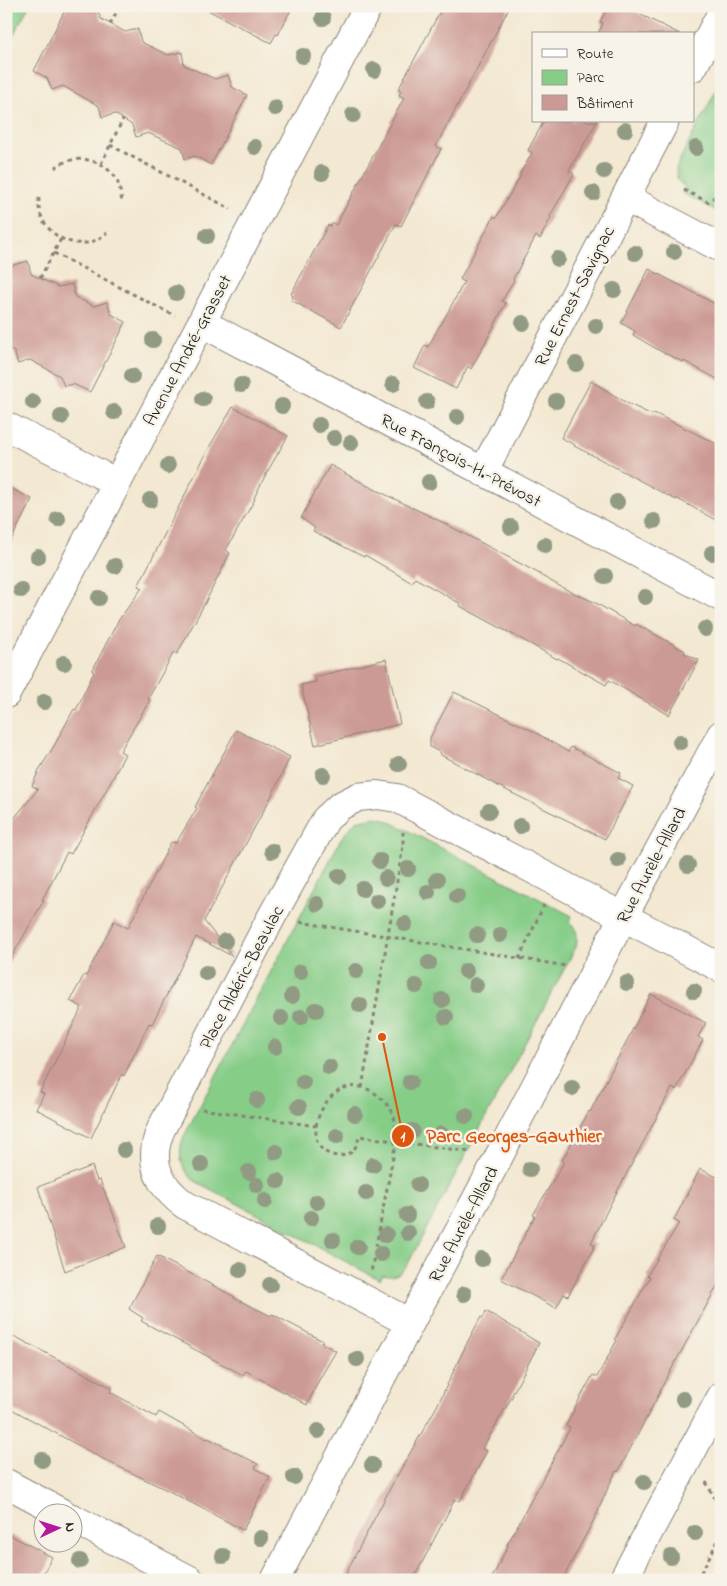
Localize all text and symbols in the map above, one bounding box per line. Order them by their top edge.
legend [532,32,694,122]
text: Route [577,43,614,65]
text: Parc [577,67,605,89]
text: Bâtiment [576,93,634,115]
street label: Rue Ernest-Savignac [529,222,623,372]
street label: Avenue André-Grasset [138,271,240,431]
street label: Rue François-H.-Prévost [375,408,545,515]
street label: Rue Aurèle-Allard [611,803,694,929]
street label: Place Aldéric-Beaulac [194,901,292,1054]
callout: Parc Georges-Gauthier [391,1119,611,1153]
text: Parc Georges-Gauthier [426,1124,603,1153]
text: 1 [401,1126,406,1148]
street label: Rue Aurèle-Allard [423,1162,506,1288]
north arrow [32,1504,82,1554]
text: N [59,1522,80,1533]

